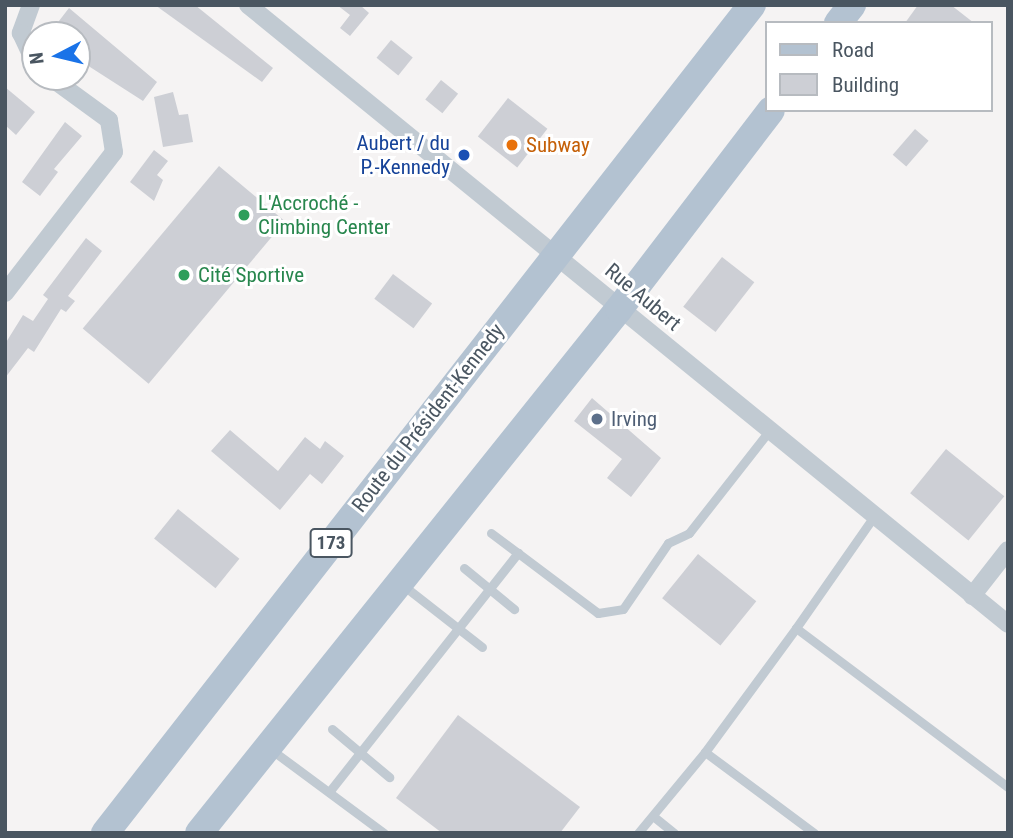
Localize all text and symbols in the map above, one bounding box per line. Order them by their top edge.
north arrow [21,21,91,91]
legend [764,21,992,112]
text: Road [832,38,874,62]
text: N [25,51,49,66]
text: Building [832,73,899,97]
place label: Aubert / du P.-Kennedy [357,130,450,180]
place label: Subway [526,132,590,158]
marker: Subway [504,137,520,153]
marker: Aubert / du P.-Kennedy [456,147,472,163]
place label: L'Accroché - Climbing Center [258,190,390,240]
marker: L'Accroché - Climbing Center [236,207,252,223]
street label: Rue Aubert [600,258,686,336]
place label: Cité Sportive [198,262,304,288]
marker: Cité Sportive [176,267,192,283]
street label: Route du Président-Kennedy [347,319,509,517]
place label: Irving [611,406,657,432]
marker: Irving [589,411,605,427]
road number: 173 [308,528,354,558]

